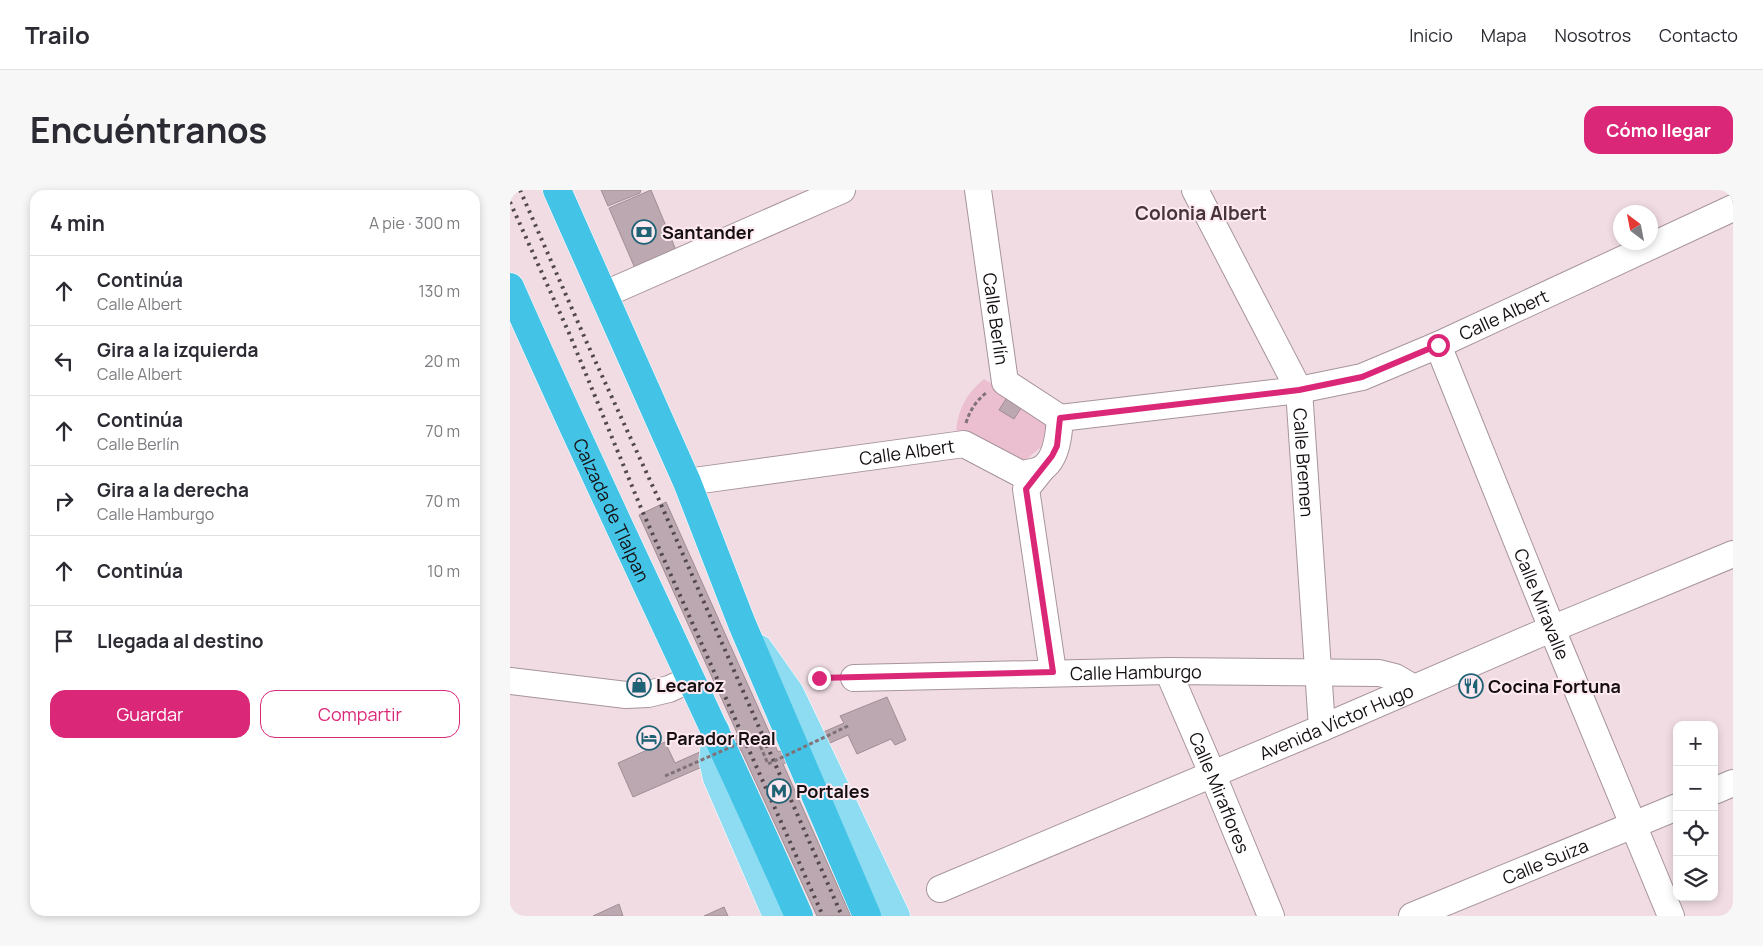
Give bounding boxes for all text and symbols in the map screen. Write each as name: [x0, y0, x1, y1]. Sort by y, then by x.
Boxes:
text: Trailo: [25, 18, 90, 51]
text: Inicio: [1409, 23, 1453, 47]
text: Mapa: [1481, 23, 1527, 47]
text: Nosotros: [1555, 23, 1631, 47]
text: Contacto: [1659, 23, 1738, 47]
text: Encuéntranos: [30, 106, 267, 154]
button: Cómo llegar: [1584, 106, 1733, 154]
district label: Colonia Albert: [1135, 200, 1267, 226]
north arrow: [1613, 205, 1658, 250]
text: 4 min: [50, 209, 105, 237]
text: A pie · 300 m: [369, 212, 460, 234]
bank icon: Santander: [631, 219, 657, 245]
place label: Santander: [662, 220, 754, 244]
text: Continúa: [97, 267, 183, 293]
street label: Calle Berlín: [978, 271, 1014, 366]
icon: ahead: [50, 277, 78, 305]
text: 130 m: [418, 280, 460, 302]
street label: Calle Albert: [1455, 283, 1552, 346]
text: Calle Albert: [97, 293, 182, 315]
route start: [1427, 334, 1450, 357]
text: Gira a la izquierda: [97, 337, 258, 363]
icon: left: [50, 347, 78, 375]
text: 20 m: [424, 350, 460, 372]
text: Calle Albert: [97, 363, 182, 385]
text: Continúa: [97, 407, 183, 433]
street label: Calle Bremen: [1288, 407, 1320, 518]
icon: ahead: [50, 417, 78, 445]
text: 70 m: [425, 420, 460, 442]
text: Calle Berlín: [97, 433, 179, 455]
street label: Calle Albert: [858, 433, 956, 470]
street label: Calzada de Tlalpan: [568, 434, 655, 586]
text: Gira a la derecha: [97, 477, 249, 503]
icon: right: [50, 487, 78, 515]
text: 70 m: [425, 490, 460, 512]
text: Calle Hamburgo: [97, 503, 214, 525]
street label: Calle Miravalle: [1509, 545, 1575, 663]
icon: ahead: [50, 557, 78, 585]
text: Continúa: [97, 558, 183, 584]
text: 10 m: [427, 560, 460, 582]
icon: arrive: [50, 627, 78, 655]
text: Llegada al destino: [97, 628, 264, 654]
street label: Calle Hamburgo: [1070, 659, 1202, 685]
route end: [808, 667, 831, 690]
shop icon: Lecaroz: [626, 672, 652, 698]
place label: Lecaroz: [656, 673, 724, 697]
restaurant icon: Cocina Fortuna: [1458, 673, 1484, 699]
place label: Cocina Fortuna: [1488, 674, 1621, 698]
street label: Avenida Víctor Hugo: [1255, 678, 1417, 765]
button: Guardar: [50, 690, 250, 738]
button: Compartir: [260, 690, 460, 738]
map controls: [1673, 721, 1718, 901]
button: +: [1673, 721, 1718, 766]
hotel icon: Parador Real: [636, 725, 662, 751]
place label: Parador Real: [666, 726, 776, 750]
street label: Calle Miraflores: [1184, 728, 1256, 857]
button: −: [1673, 766, 1718, 811]
metro station icon: Portales: [766, 778, 792, 804]
place label: Portales: [796, 779, 870, 803]
button: locate: [1673, 811, 1718, 856]
street label: Calle Suiza: [1499, 833, 1592, 890]
button: layers: [1673, 856, 1718, 901]

